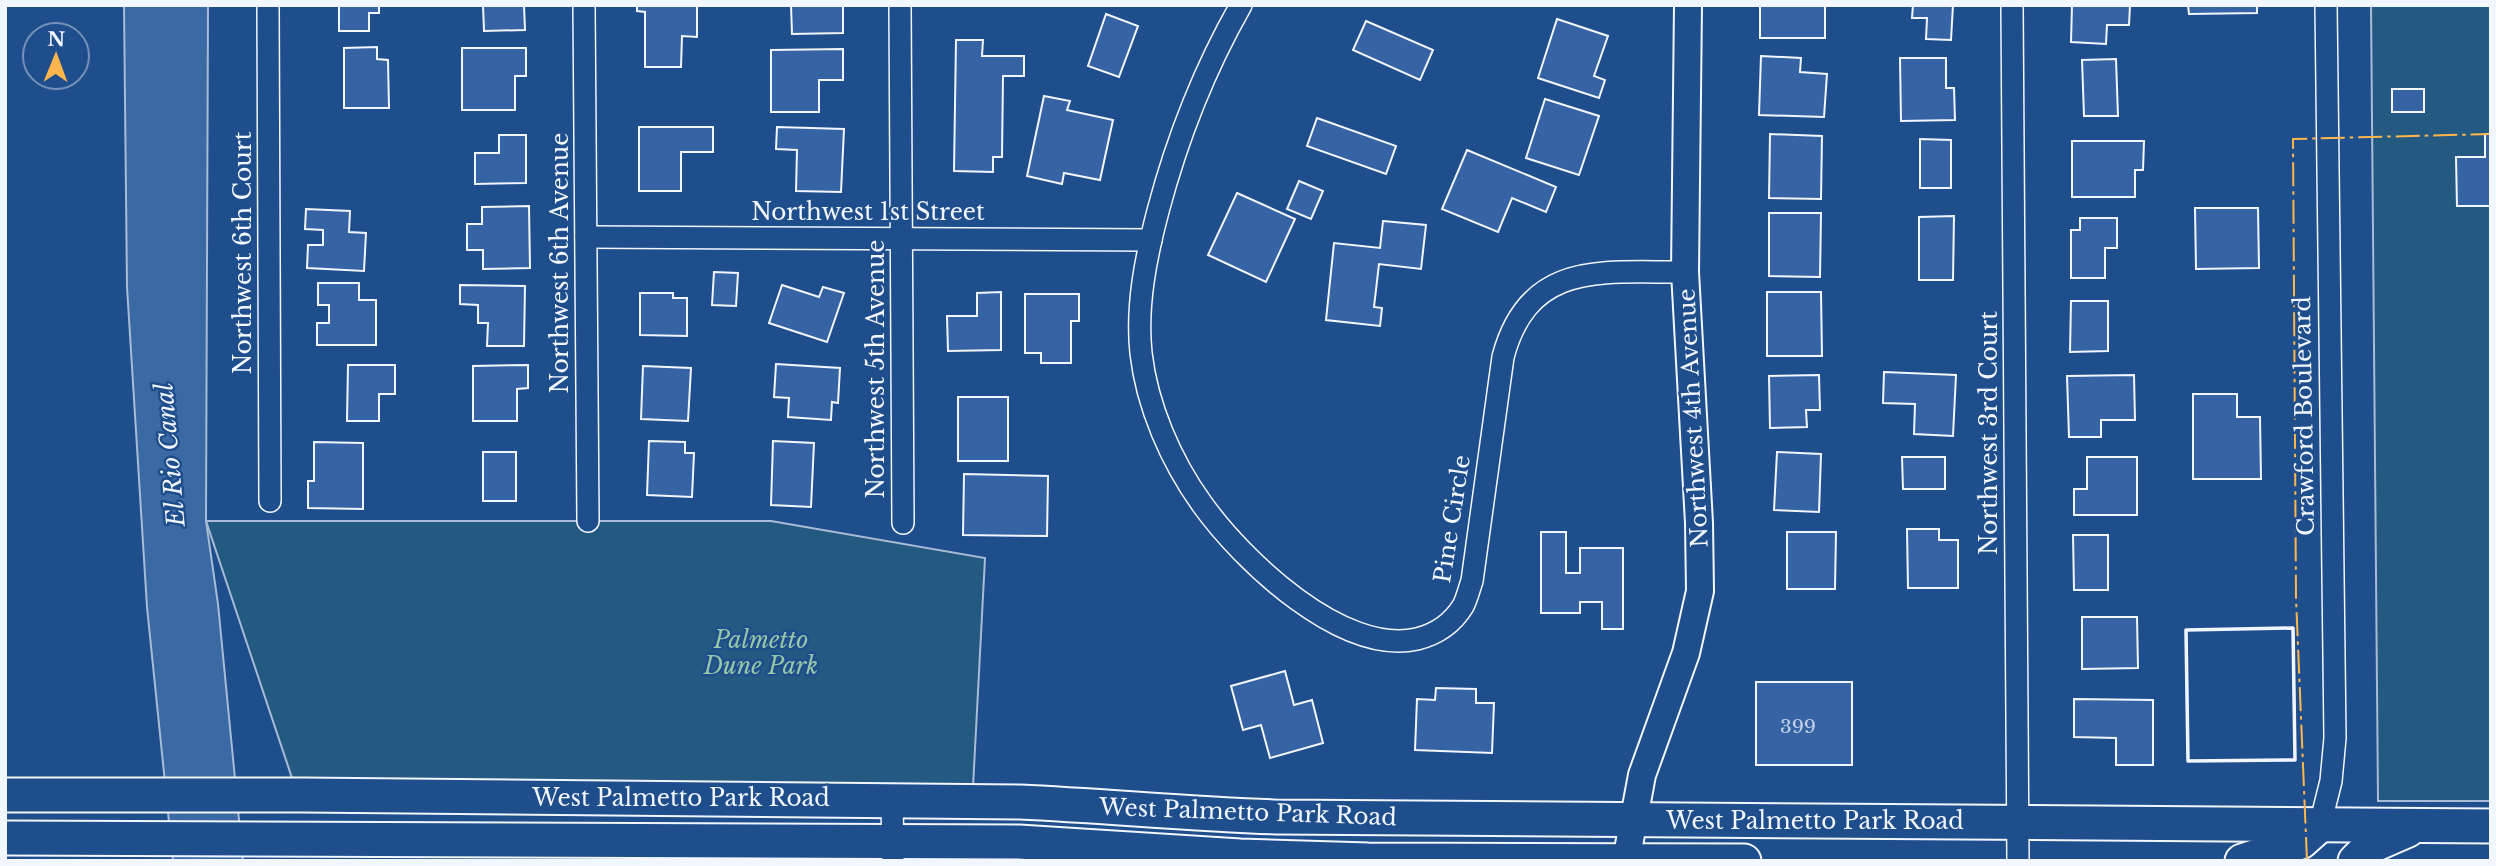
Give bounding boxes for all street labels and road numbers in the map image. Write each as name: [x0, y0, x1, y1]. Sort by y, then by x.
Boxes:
street label: Northwest 6th Court: [229, 131, 257, 374]
street label: Northwest 6th Avenue: [546, 133, 574, 393]
street label: Northwest 1st Street: [751, 198, 985, 226]
street label: Northwest 5th Avenue: [862, 239, 890, 499]
street label: Northwest 4th Avenue: [1672, 288, 1714, 548]
street label: Crawford Boulevard: [2288, 296, 2320, 536]
street label: Northwest 3rd Court: [1975, 311, 2003, 555]
street label: Pine Circle: [1428, 453, 1476, 585]
street label: West Palmetto Park Road: [531, 784, 830, 812]
street label: West Palmetto Park Road: [1098, 793, 1397, 831]
street label: West Palmetto Park Road: [1665, 807, 1964, 835]

